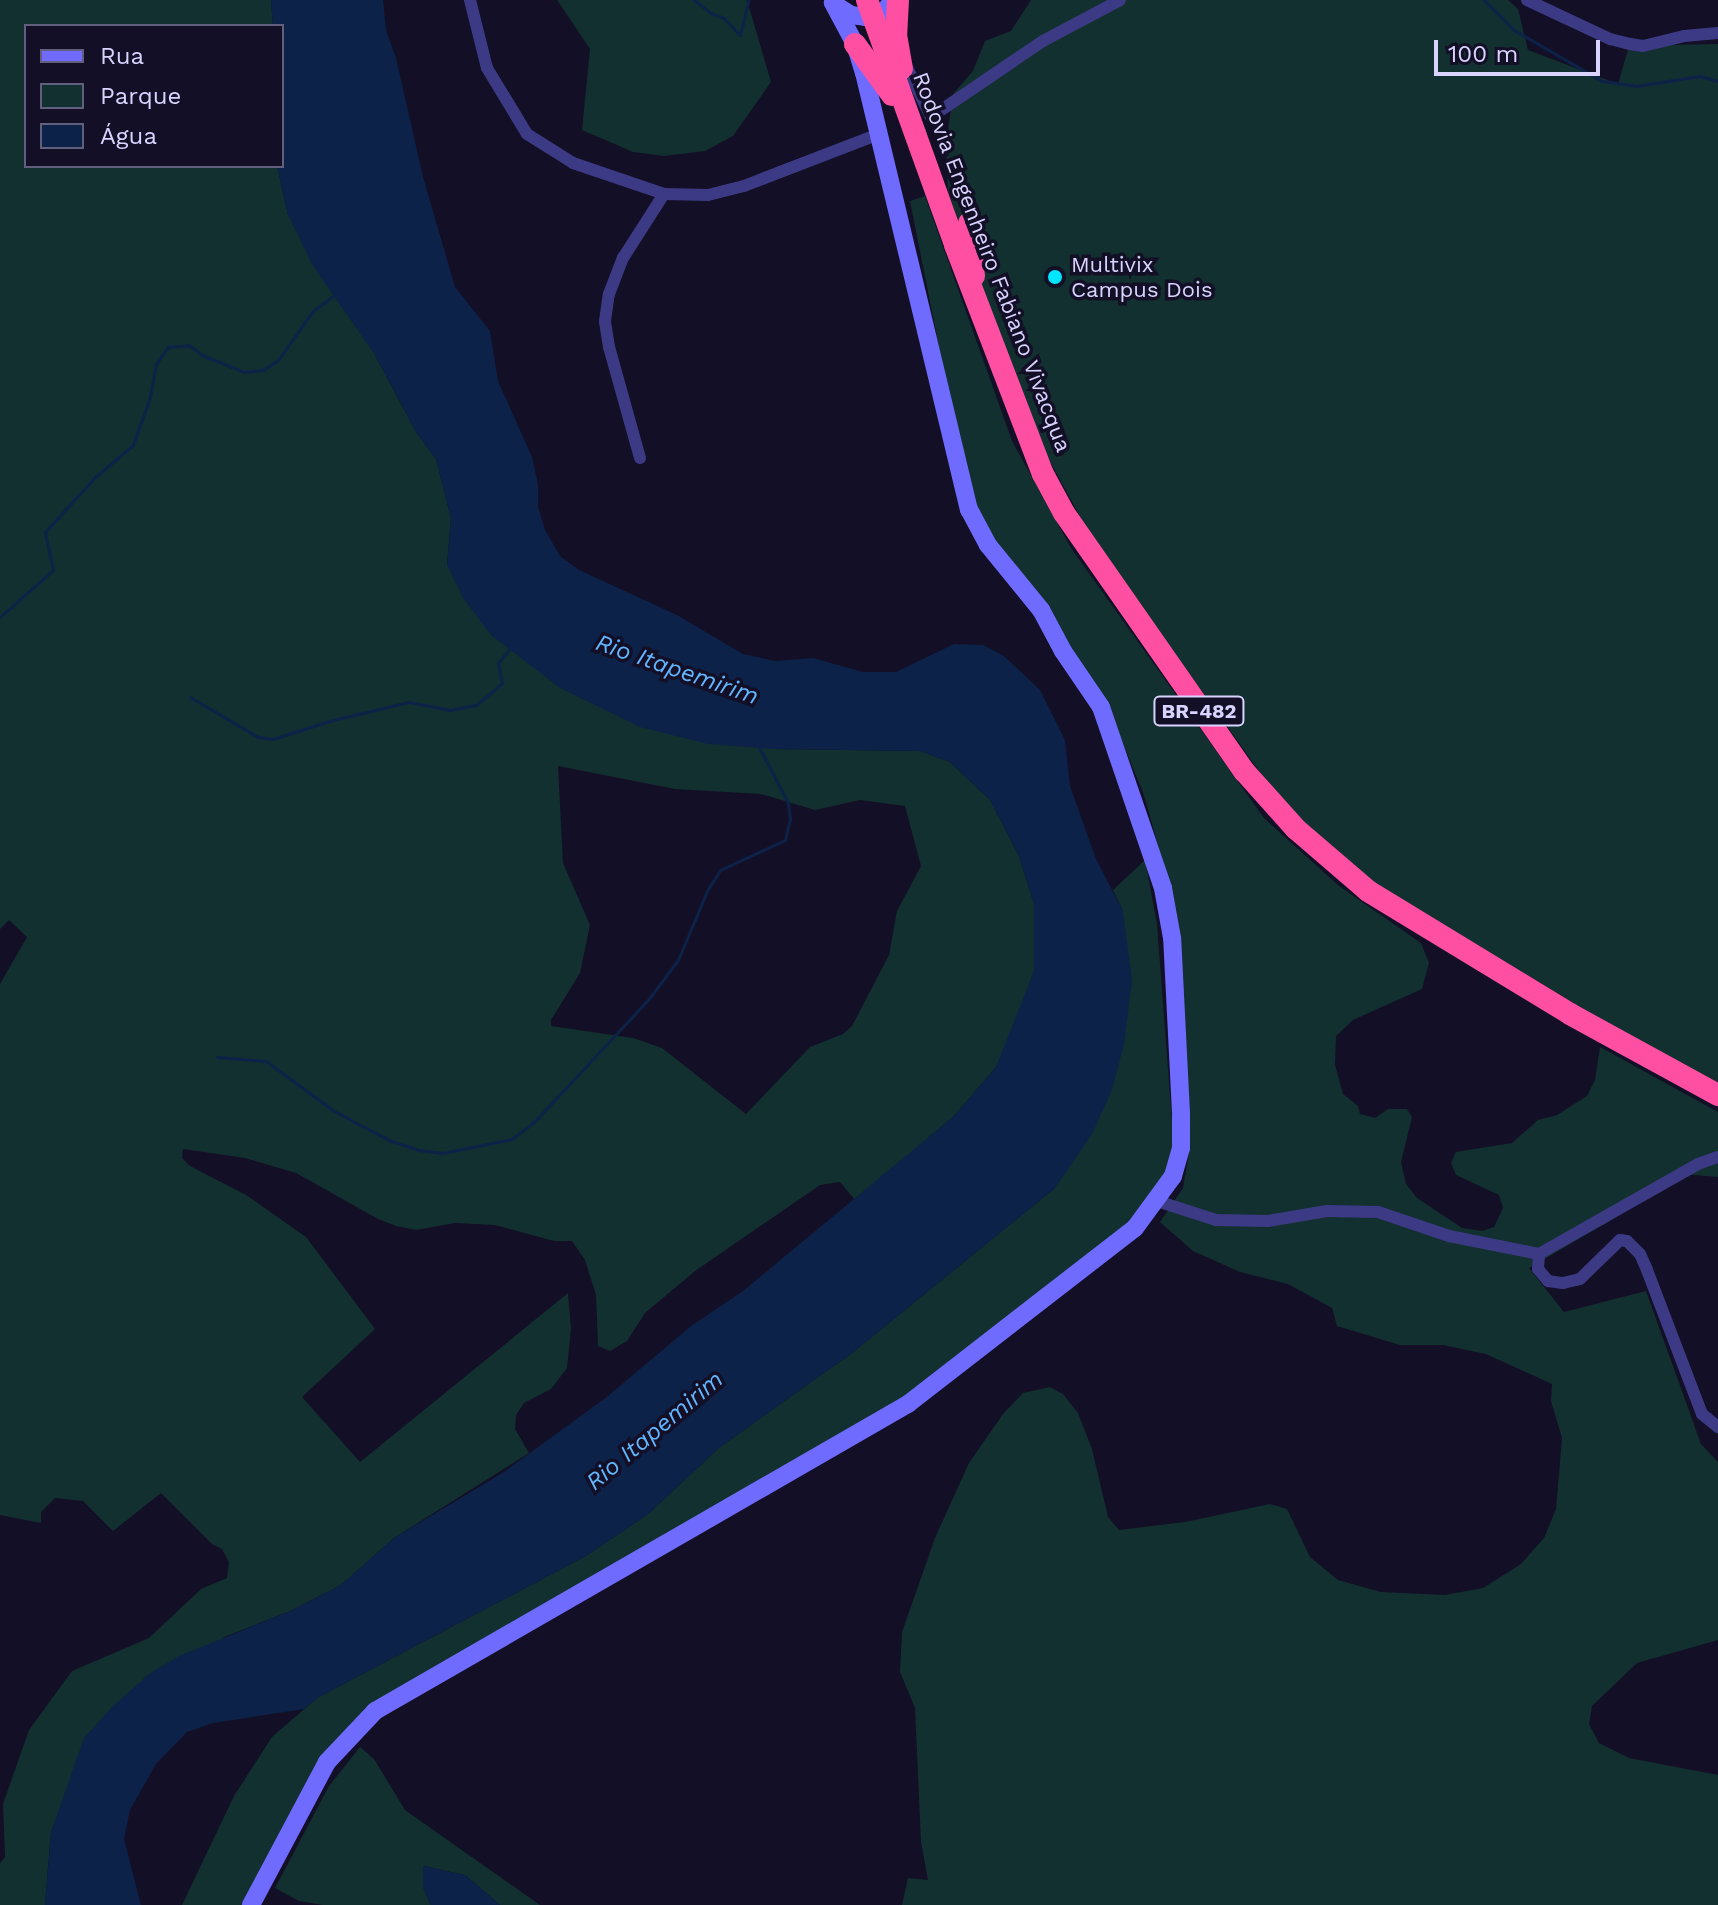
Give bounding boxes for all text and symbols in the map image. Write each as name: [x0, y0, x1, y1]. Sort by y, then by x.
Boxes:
legend: [24, 24, 284, 168]
scale bar: [1438, 24, 1604, 74]
text: 100 m: [1448, 40, 1518, 68]
text: Rua: [100, 42, 144, 70]
street label: Rodovia Engenheiro Fabiano Vivacqua: [907, 68, 1077, 456]
text: Parque: [100, 82, 181, 110]
text: Água: [100, 122, 157, 150]
place label: Multivix Campus Dois: [1071, 251, 1212, 302]
marker: Multivix Campus Dois: [1046, 268, 1064, 286]
water label: Rio Itapemirim: [592, 629, 762, 711]
road number: BR-482: [1153, 695, 1245, 727]
water label: Rio Itapemirim: [581, 1365, 729, 1497]

